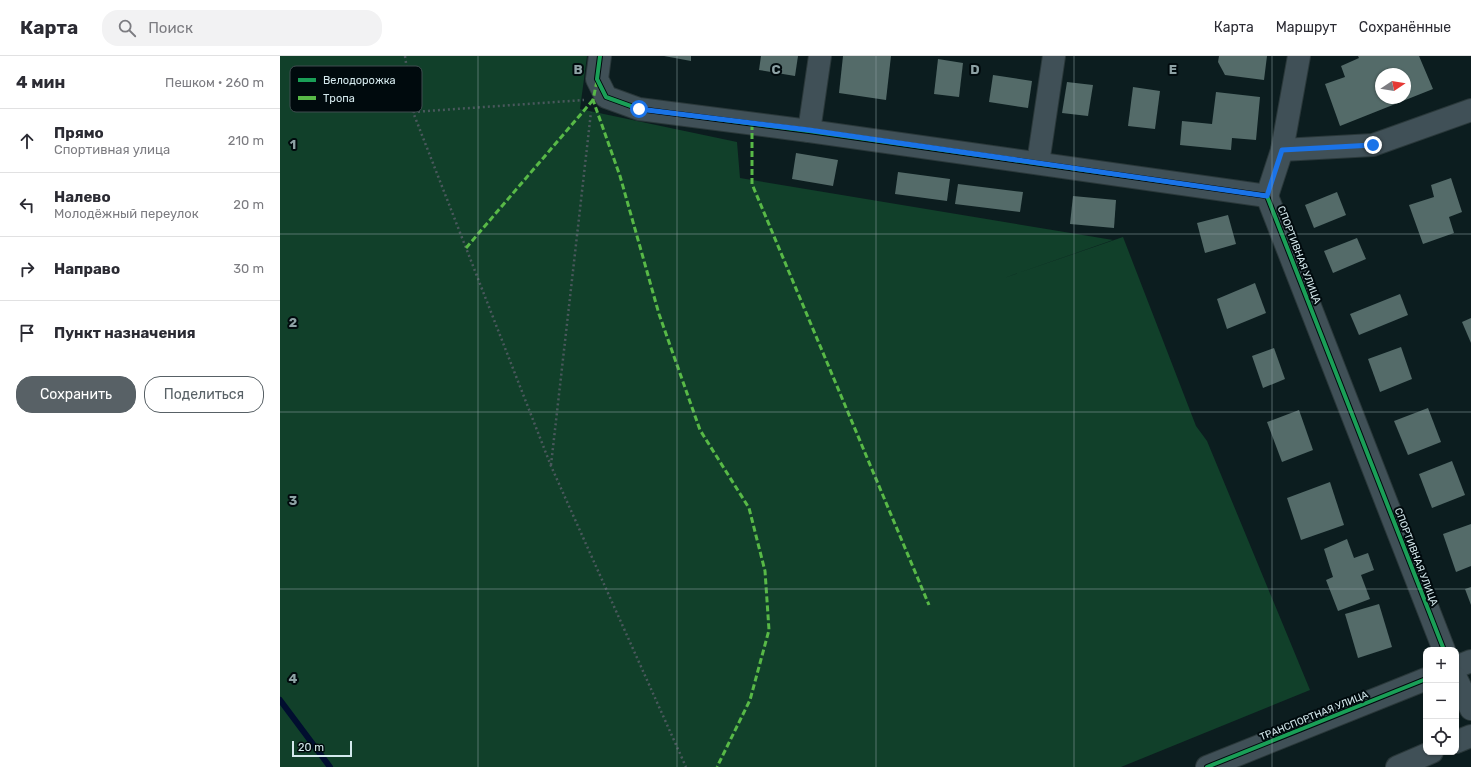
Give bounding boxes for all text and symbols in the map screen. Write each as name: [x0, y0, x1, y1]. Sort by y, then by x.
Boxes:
search box: [102, 10, 382, 46]
text: Карта: [20, 16, 78, 39]
icon: search: [116, 17, 138, 39]
text: Поиск: [148, 19, 193, 37]
text: Карта: [1214, 19, 1254, 36]
text: Маршрут: [1276, 19, 1337, 36]
text: Сохранённые: [1359, 19, 1451, 36]
text: B: [573, 62, 583, 77]
text: C: [771, 62, 781, 77]
text: D: [970, 62, 980, 77]
text: E: [1169, 62, 1177, 77]
legend: [290, 66, 422, 112]
north arrow: [1375, 68, 1411, 104]
text: 4 мин: [16, 72, 65, 92]
text: Велодорожка: [323, 74, 396, 87]
text: Пешком · 260 m: [165, 75, 264, 90]
text: Тропа: [323, 92, 355, 105]
route start: [630, 100, 648, 118]
text: Прямо: [54, 124, 104, 142]
icon: ahead: [16, 130, 38, 152]
text: 210 m: [228, 133, 264, 148]
route end: [1364, 136, 1382, 154]
text: 1: [290, 137, 296, 152]
text: Спортивная улица: [54, 142, 170, 157]
text: Налево: [54, 188, 111, 206]
icon: left: [16, 194, 38, 216]
text: 20 m: [233, 197, 264, 212]
street label: СПОРТИВНАЯ УЛИЦА: [1275, 204, 1323, 306]
text: Молодёжный переулок: [54, 206, 199, 221]
icon: right: [16, 258, 38, 280]
text: Направо: [54, 260, 120, 278]
text: 30 m: [233, 261, 264, 276]
text: 2: [289, 315, 297, 330]
icon: arrive: [16, 322, 38, 344]
text: Пункт назначения: [54, 324, 196, 342]
button: Сохранить: [16, 376, 136, 413]
button: Поделиться: [144, 376, 264, 413]
text: 3: [289, 493, 298, 508]
street label: СПОРТИВНАЯ УЛИЦА: [1392, 506, 1440, 608]
map controls: [1423, 647, 1459, 755]
button: +: [1423, 647, 1459, 683]
text: 4: [289, 671, 298, 686]
button: −: [1423, 683, 1459, 719]
street label: ТРАНСПОРТНАЯ УЛИЦА: [1258, 689, 1370, 743]
button: locate: [1423, 719, 1459, 755]
scale bar: [292, 739, 352, 758]
text: 20 m: [298, 741, 324, 754]

